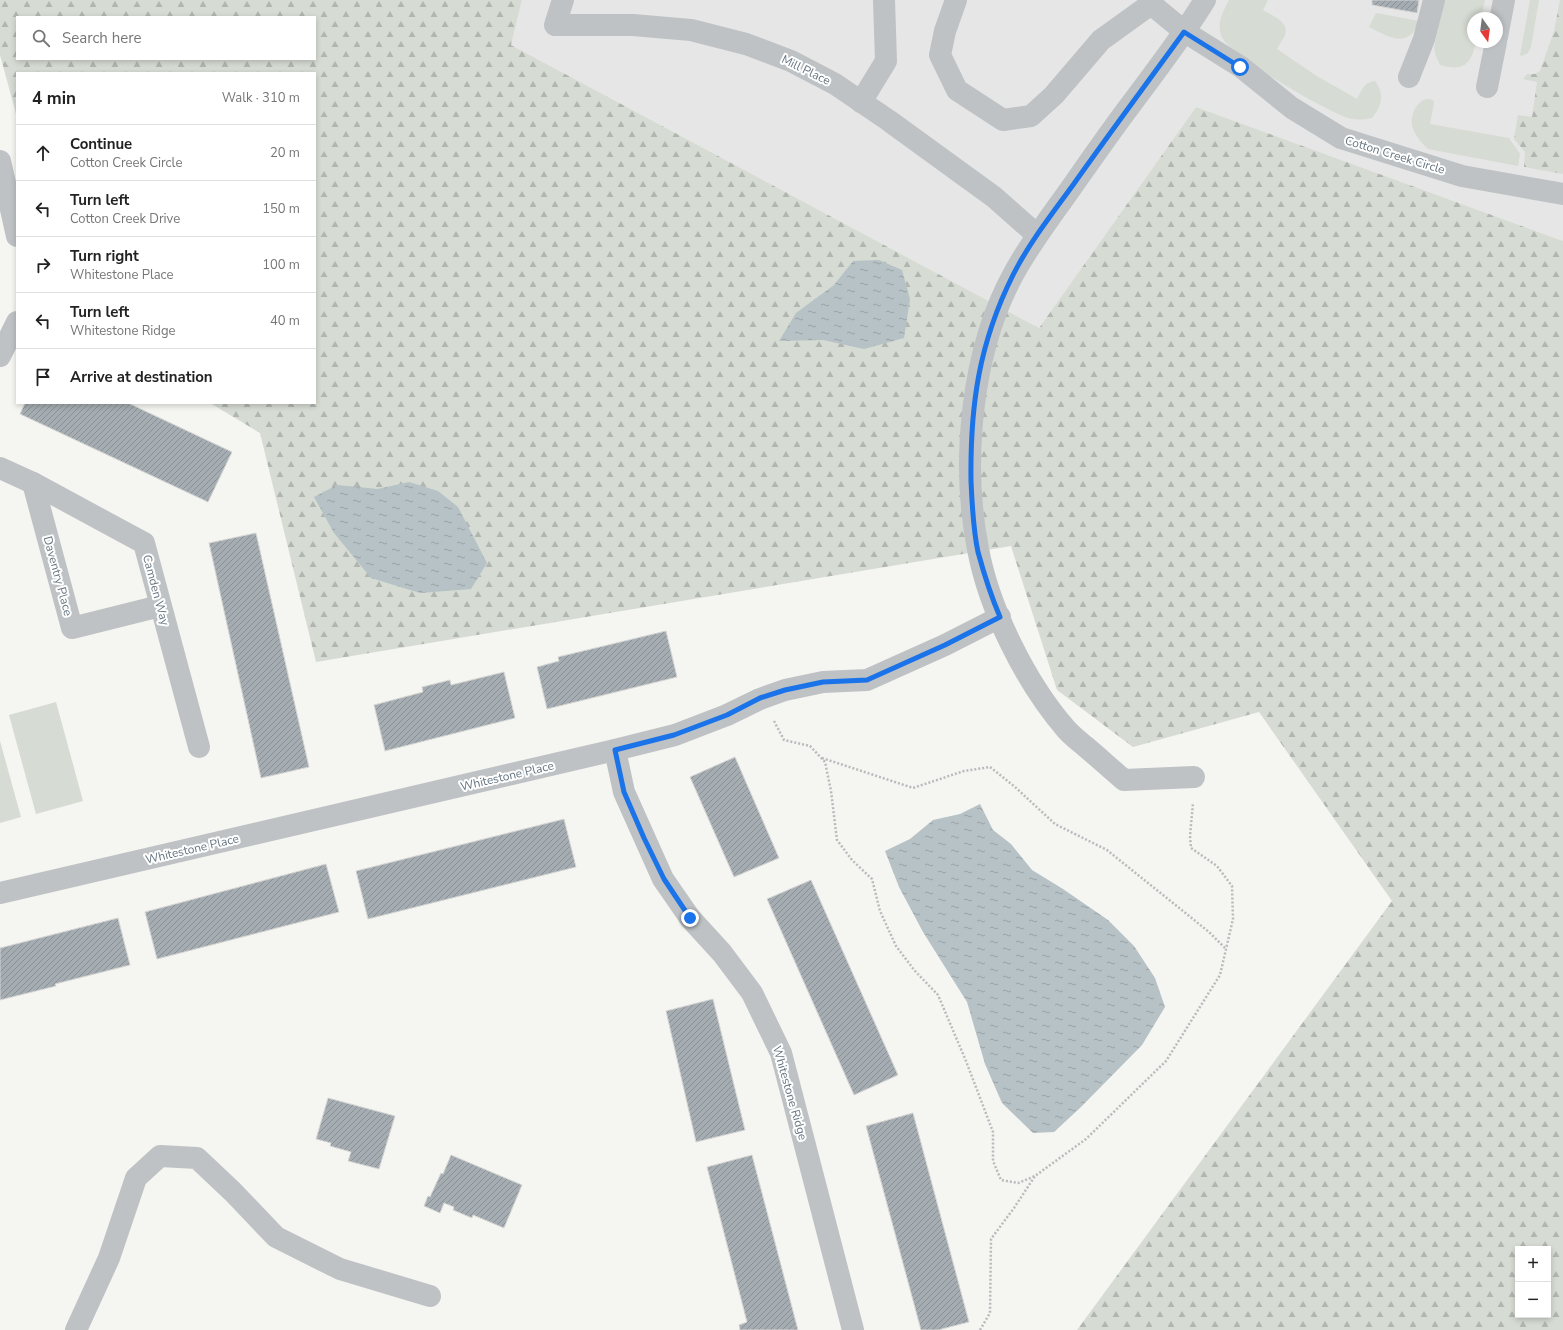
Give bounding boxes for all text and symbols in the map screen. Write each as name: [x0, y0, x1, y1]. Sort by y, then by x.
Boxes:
north arrow: [1467, 12, 1503, 48]
search box: [16, 16, 316, 60]
icon: search: [30, 27, 52, 49]
text: Search here: [62, 28, 142, 48]
street label: Mill Place: [779, 51, 833, 89]
route start: [1231, 58, 1249, 76]
text: 4 min: [32, 87, 76, 110]
text: Walk · 310 m: [222, 89, 300, 107]
street label: Cotton Creek Circle: [1343, 132, 1447, 178]
text: Continue: [70, 134, 132, 154]
icon: ahead: [32, 142, 54, 164]
text: 20 m: [270, 144, 300, 162]
text: Cotton Creek Circle: [70, 154, 182, 172]
text: Turn left: [70, 190, 129, 210]
icon: left: [32, 198, 54, 220]
text: 150 m: [262, 200, 300, 218]
text: Cotton Creek Drive: [70, 210, 180, 228]
text: Turn right: [70, 246, 139, 266]
icon: right: [32, 254, 54, 276]
text: 100 m: [262, 256, 300, 274]
text: Whitestone Place: [70, 266, 173, 284]
text: Turn left: [70, 302, 129, 322]
icon: left: [32, 310, 54, 332]
text: 40 m: [270, 312, 300, 330]
text: Whitestone Ridge: [70, 322, 175, 340]
icon: arrive: [32, 366, 54, 388]
text: Arrive at destination: [70, 367, 213, 387]
street label: Daventry Place: [40, 534, 76, 618]
street label: Camden Way: [139, 553, 173, 628]
street label: Whitestone Place: [459, 757, 555, 795]
street label: Whitestone Place: [144, 830, 240, 868]
route end: [681, 909, 699, 927]
street label: Whitestone Ridge: [769, 1044, 811, 1142]
map controls: [1515, 1246, 1551, 1318]
button: +: [1515, 1246, 1551, 1282]
button: −: [1515, 1282, 1551, 1318]

